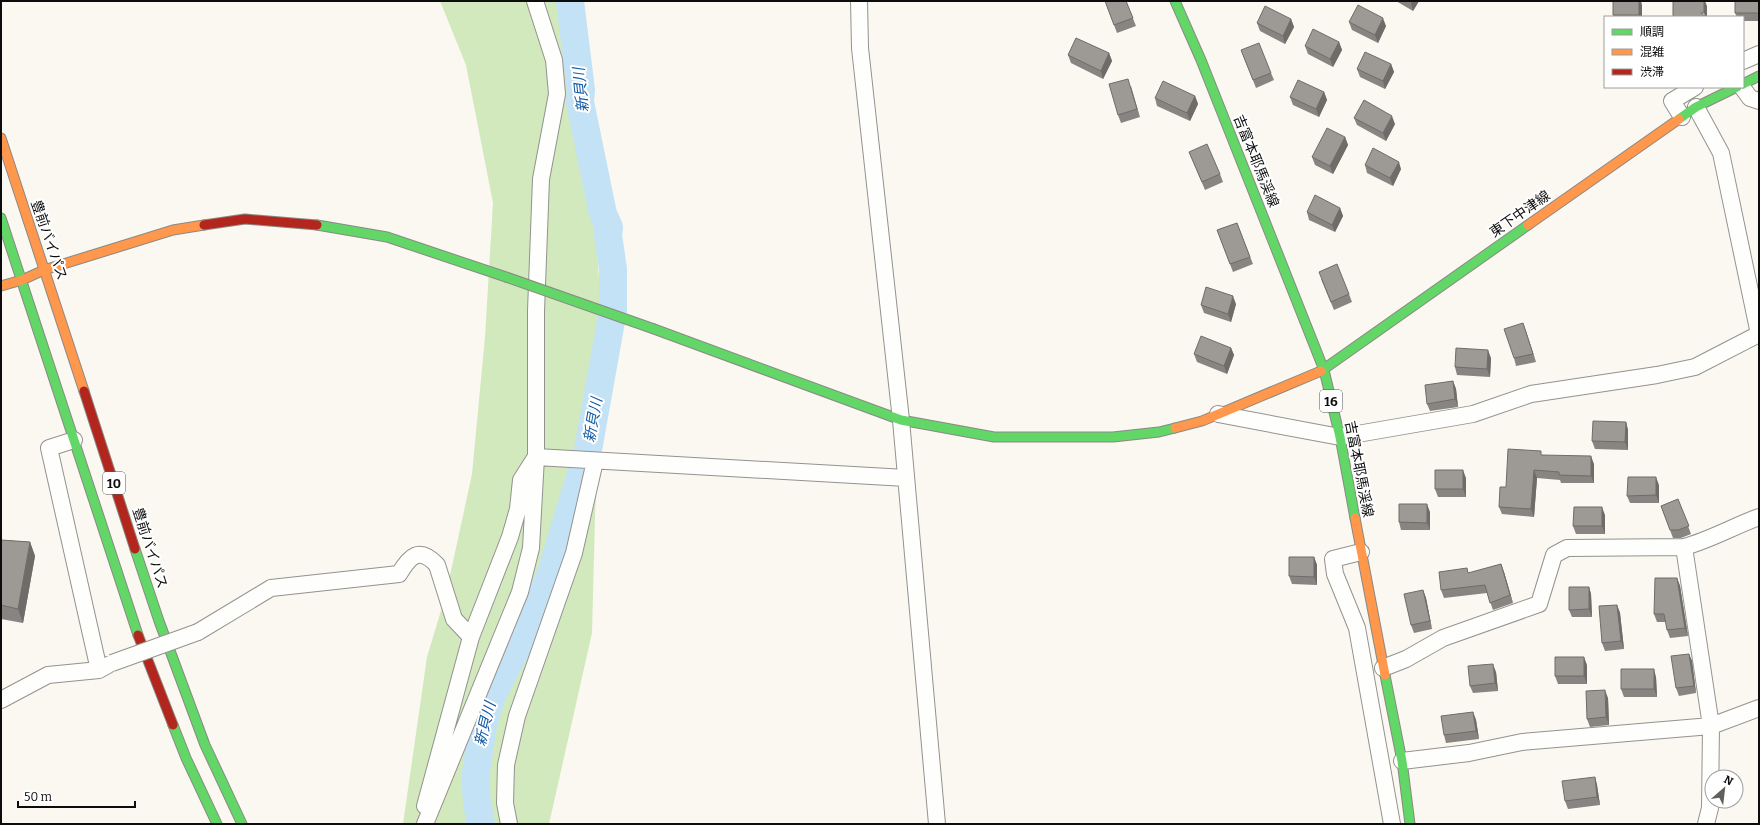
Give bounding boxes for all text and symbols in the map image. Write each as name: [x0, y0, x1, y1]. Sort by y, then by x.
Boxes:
legend: [1604, 16, 1744, 88]
text: 順調: [1640, 25, 1664, 39]
text: 混雑: [1640, 45, 1664, 59]
water label: 新貝川: [569, 65, 592, 113]
text: 渋滞: [1640, 65, 1664, 79]
street label: 吉富本耶馬渓線: [1230, 112, 1282, 210]
street label: 東下中津線: [1486, 187, 1554, 241]
street label: 豊前バイパス: [27, 198, 71, 282]
road number: 16: [1320, 390, 1342, 412]
water label: 新貝川: [580, 394, 606, 444]
street label: 吉富本耶馬渓線: [1341, 419, 1377, 519]
road number: 10: [103, 472, 125, 494]
street label: 豊前バイパス: [129, 506, 171, 590]
water label: 新貝川: [471, 698, 500, 748]
north arrow: [1704, 769, 1744, 809]
text: N: [1722, 773, 1736, 789]
scale bar: [18, 783, 135, 809]
text: 50 m: [24, 790, 53, 804]

